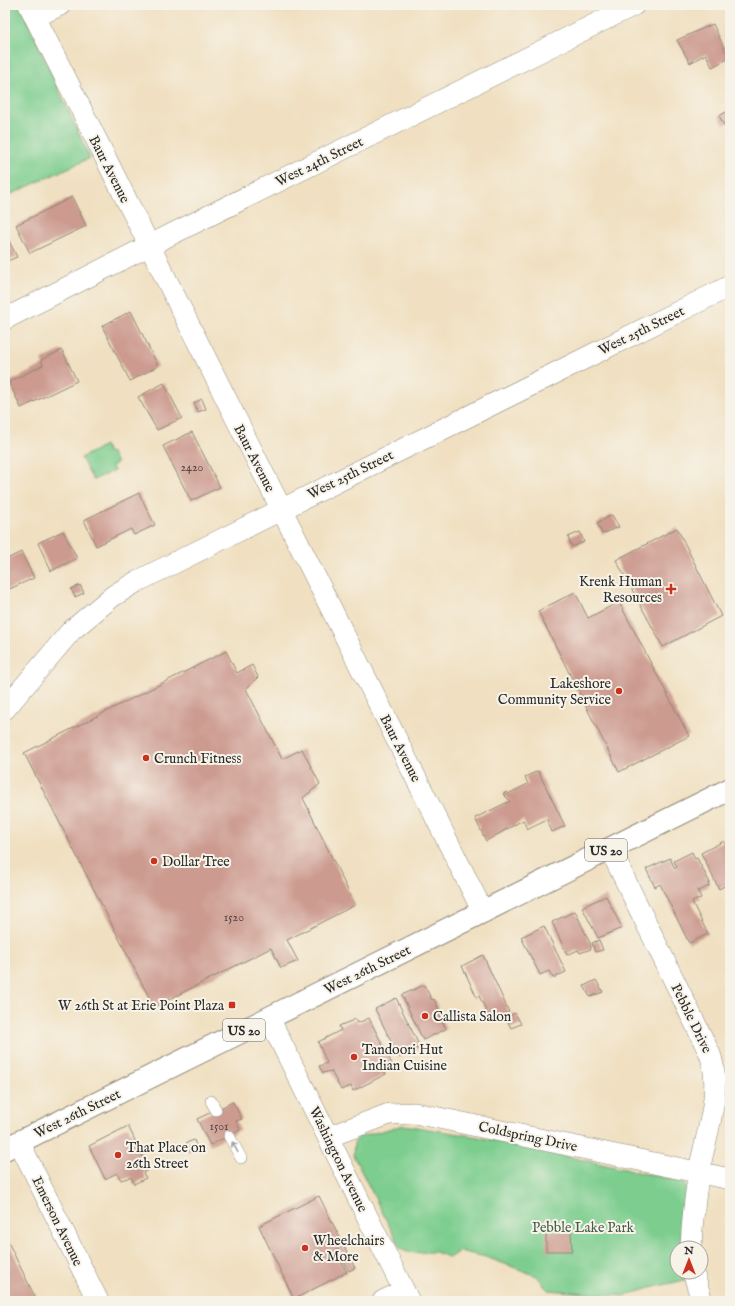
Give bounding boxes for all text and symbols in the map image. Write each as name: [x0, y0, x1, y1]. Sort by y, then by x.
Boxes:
street label: Baur Avenue: [84, 133, 134, 207]
street label: West 24th Street: [273, 133, 366, 191]
street label: West 25th Street: [595, 302, 688, 359]
street label: Baur Avenue: [229, 422, 279, 496]
street label: West 25th Street: [304, 446, 397, 503]
house number: 2420: [180, 460, 204, 475]
place label: Krenk Human Resources: [579, 573, 663, 607]
marker: Krenk Human Resources: [665, 583, 677, 595]
place label: Lakeshore Community Service: [498, 675, 612, 709]
marker: Lakeshore Community Service: [614, 686, 624, 696]
street label: Baur Avenue: [375, 712, 425, 786]
place label: Crunch Fitness: [154, 750, 242, 768]
marker: Crunch Fitness: [141, 753, 151, 763]
road number: US 20: [585, 839, 627, 861]
place label: Dollar Tree: [162, 853, 230, 871]
marker: Dollar Tree: [149, 856, 159, 866]
house number: 1520: [224, 910, 244, 925]
street label: West 26th Street: [321, 941, 414, 999]
street label: Pebble Drive: [667, 981, 716, 1057]
place label: W 26th St at Erie Point Plaza: [58, 997, 225, 1015]
marker: W 26th St at Erie Point Plaza: [227, 1000, 237, 1010]
place label: Callista Salon: [433, 1008, 512, 1026]
marker: Callista Salon: [420, 1011, 430, 1021]
road number: US 20: [223, 1019, 265, 1041]
place label: Tandoori Hut Indian Cuisine: [362, 1041, 447, 1075]
marker: Tandoori Hut Indian Cuisine: [349, 1052, 359, 1062]
street label: West 26th Street: [31, 1085, 124, 1143]
street label: Washington Avenue: [305, 1104, 372, 1216]
street label: Coldspring Drive: [477, 1118, 580, 1156]
house number: 1501: [209, 1119, 229, 1134]
place label: That Place on 26th Street: [126, 1139, 207, 1173]
one-way arrow: [231, 1141, 238, 1153]
marker: That Place on 26th Street: [113, 1150, 123, 1160]
street label: Emerson Avenue: [28, 1174, 87, 1270]
park label: Pebble Lake Park: [532, 1219, 635, 1237]
place label: Wheelchairs & More: [313, 1232, 384, 1266]
north arrow: [669, 1240, 709, 1280]
marker: Wheelchairs & More: [300, 1243, 310, 1253]
text: N: [683, 1244, 694, 1258]

